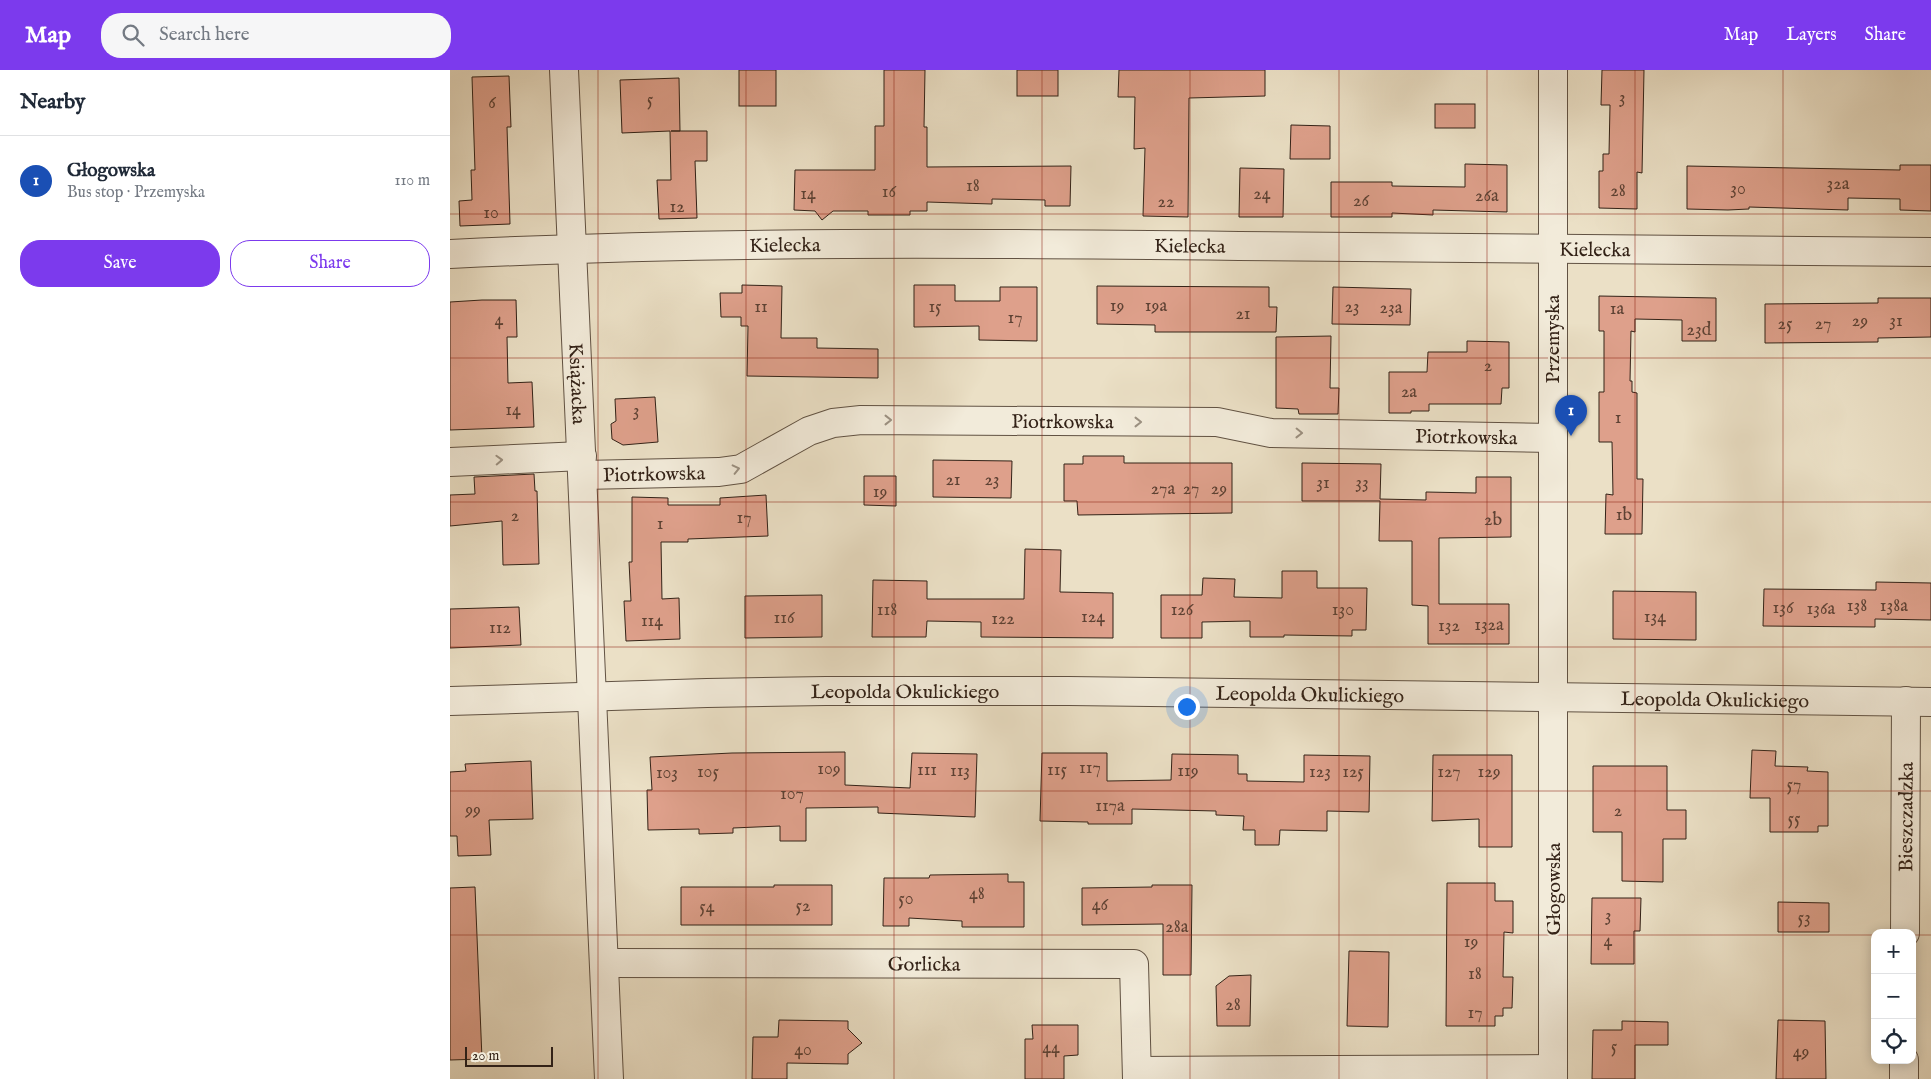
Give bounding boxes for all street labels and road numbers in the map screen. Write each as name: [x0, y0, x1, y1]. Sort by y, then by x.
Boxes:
street label: Kielecka: [749, 233, 821, 259]
street label: Kielecka: [1154, 234, 1226, 260]
street label: Kielecka: [1559, 238, 1631, 263]
street label: Przemyska: [1541, 294, 1566, 383]
street label: Książacka: [562, 343, 591, 425]
street label: Piotrkowska: [1011, 410, 1114, 435]
street label: Piotrkowska: [1415, 425, 1518, 451]
street label: Piotrkowska: [603, 461, 706, 489]
street label: Leopolda Okulickiego: [810, 680, 999, 705]
street label: Leopolda Okulickiego: [1215, 682, 1405, 709]
street label: Leopolda Okulickiego: [1620, 687, 1809, 714]
street label: Bieszczadzka: [1894, 762, 1920, 872]
street label: Głogowska: [1542, 842, 1567, 935]
street label: Gorlicka: [888, 953, 961, 978]

